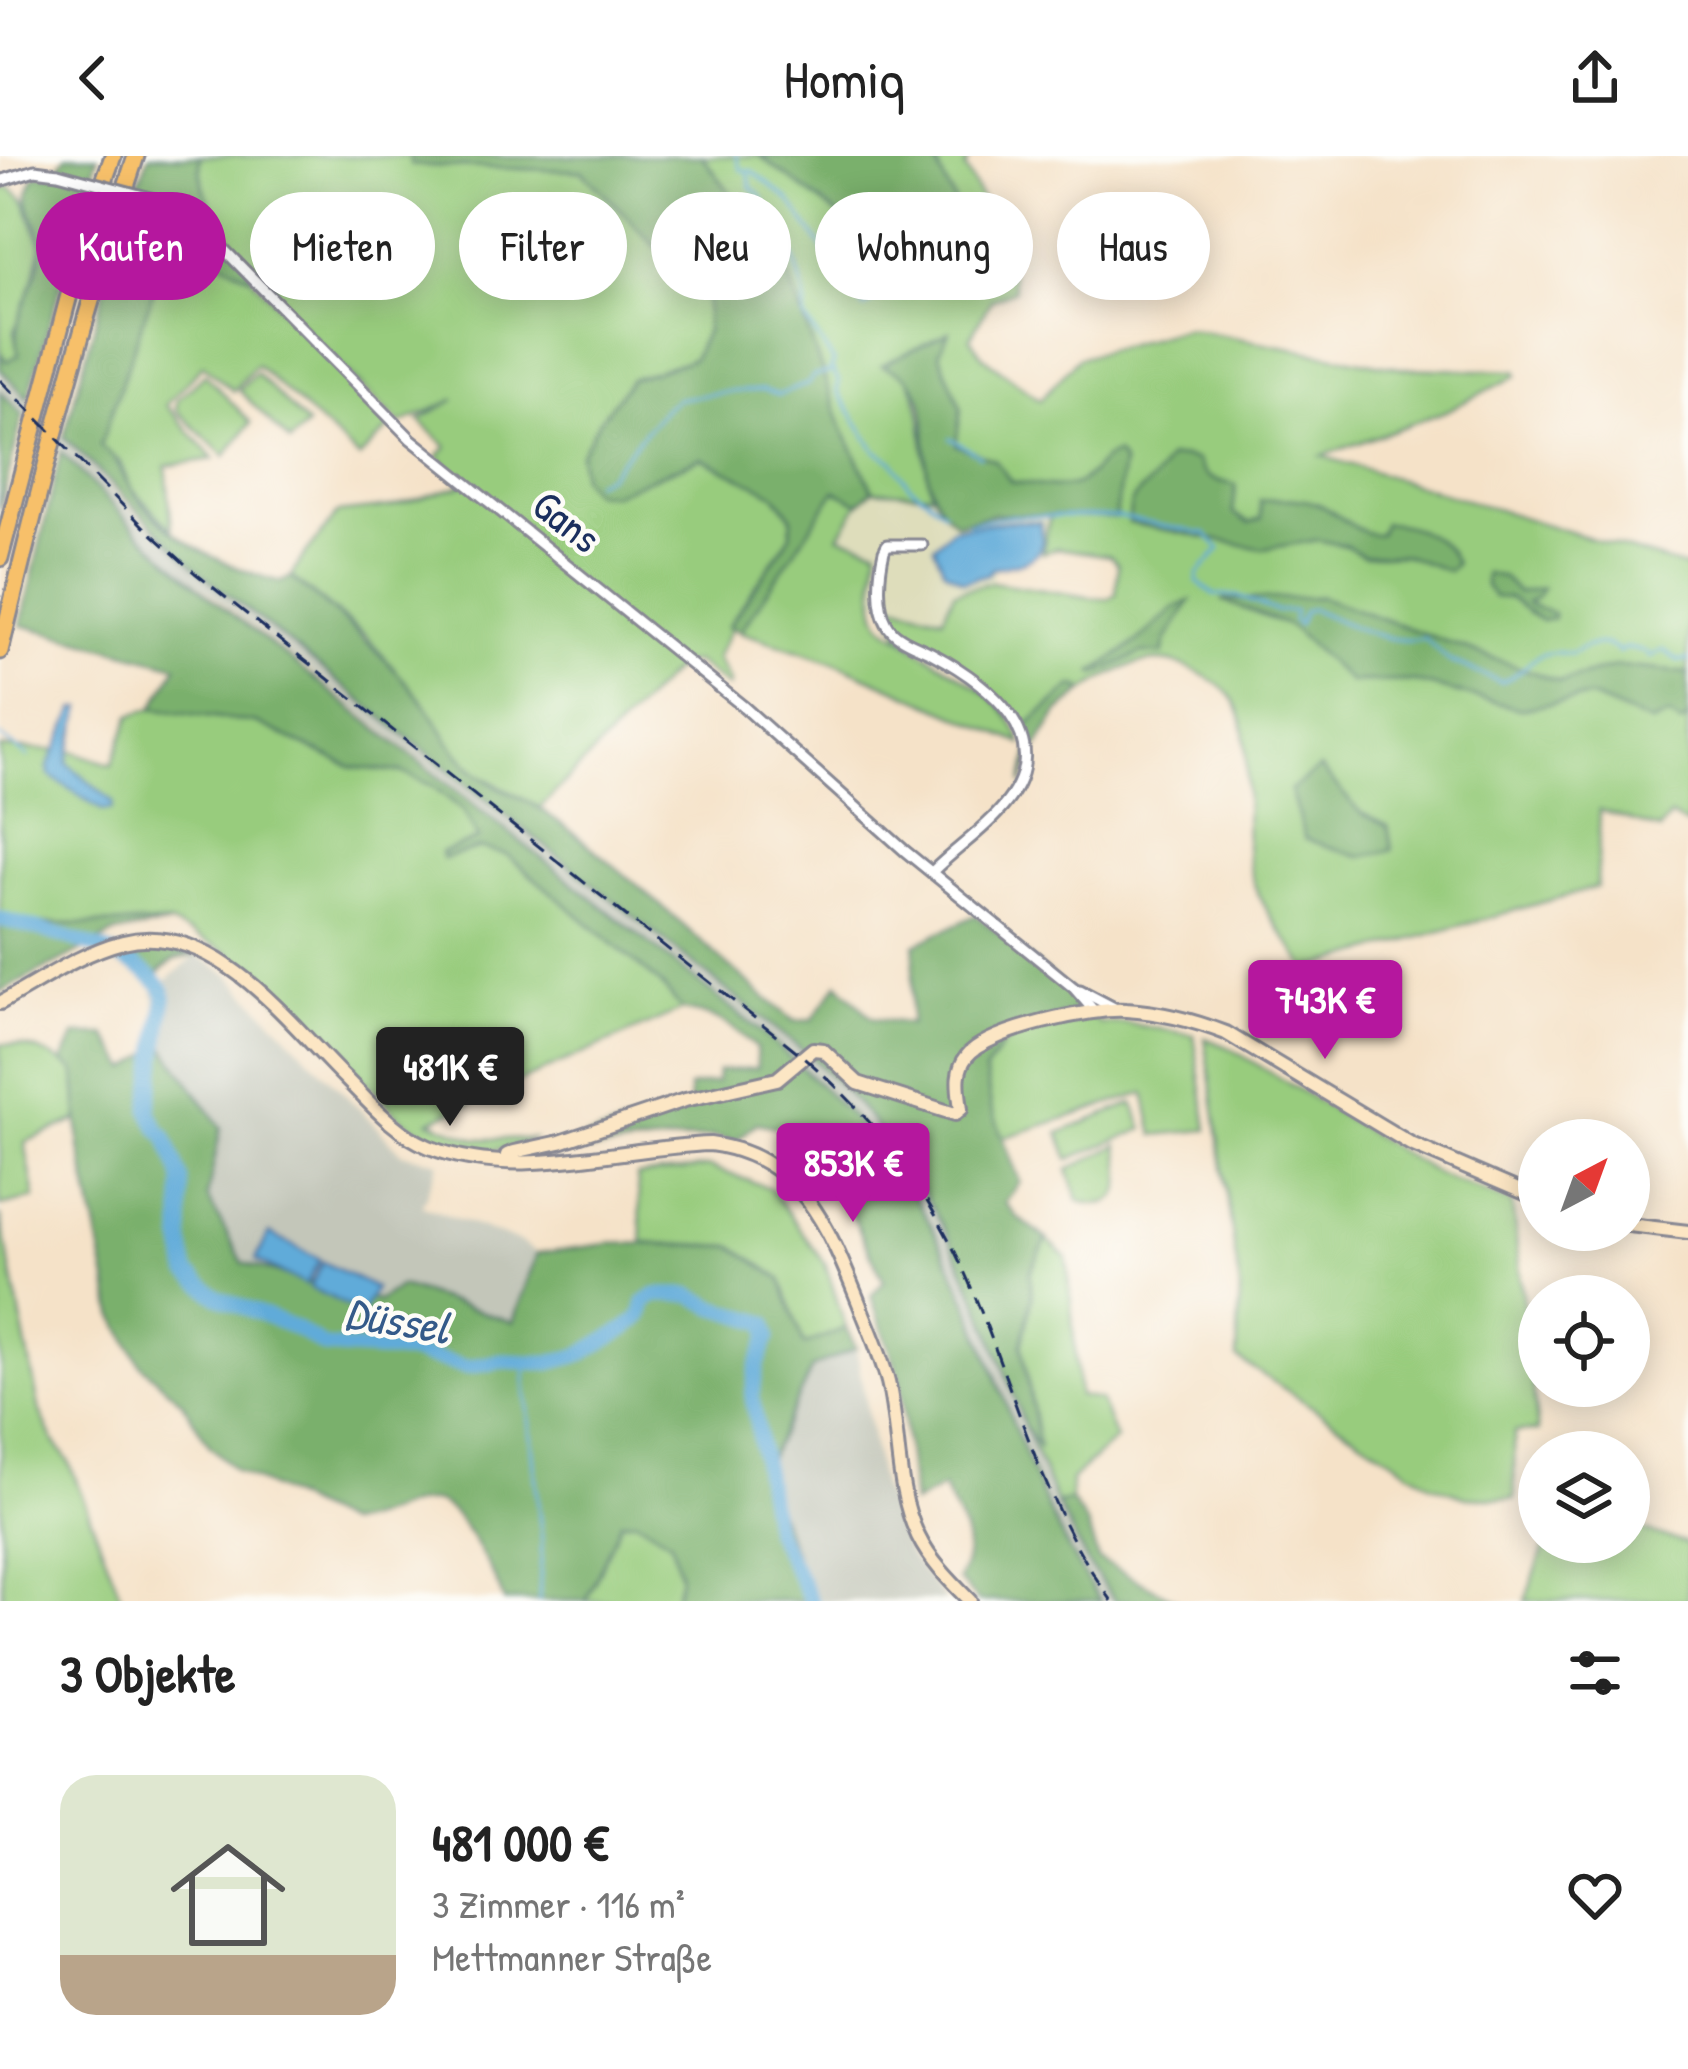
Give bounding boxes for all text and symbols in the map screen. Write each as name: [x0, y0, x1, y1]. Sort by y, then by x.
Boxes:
text: Homiq: [784, 42, 904, 115]
icon: back: [60, 45, 126, 111]
icon: share: [1562, 45, 1628, 111]
chip: Kaufen: [36, 192, 226, 300]
chip: Mieten: [250, 192, 435, 300]
chip: Filter: [459, 192, 627, 300]
chip: Neu: [651, 192, 791, 300]
chip: Wohnung: [815, 192, 1033, 300]
chip: Haus: [1057, 192, 1210, 300]
street label: Gans: [521, 476, 613, 565]
pin: 743K €: [1227, 960, 1423, 1062]
text: 743K €: [1275, 972, 1375, 1025]
pin: 481K €: [352, 1027, 548, 1129]
text: 481K €: [403, 1039, 497, 1092]
north arrow: [1518, 1119, 1650, 1251]
map controls: [1518, 1119, 1650, 1563]
pin: 853K €: [755, 1123, 951, 1225]
text: 853K €: [804, 1135, 902, 1188]
button: locate: [1518, 1275, 1650, 1407]
water label: Düssel: [341, 1281, 455, 1358]
button: layers: [1518, 1431, 1650, 1563]
text: 3 Objekte: [60, 1639, 235, 1708]
icon: filters: [1562, 1640, 1628, 1706]
text: 481 000 €: [432, 1808, 608, 1877]
icon: home: [156, 1823, 300, 1967]
icon: heart: [1562, 1862, 1628, 1928]
text: 3 Zimmer · 116 m²: [432, 1877, 685, 1930]
text: Mettmanner Straße: [432, 1930, 712, 1983]

